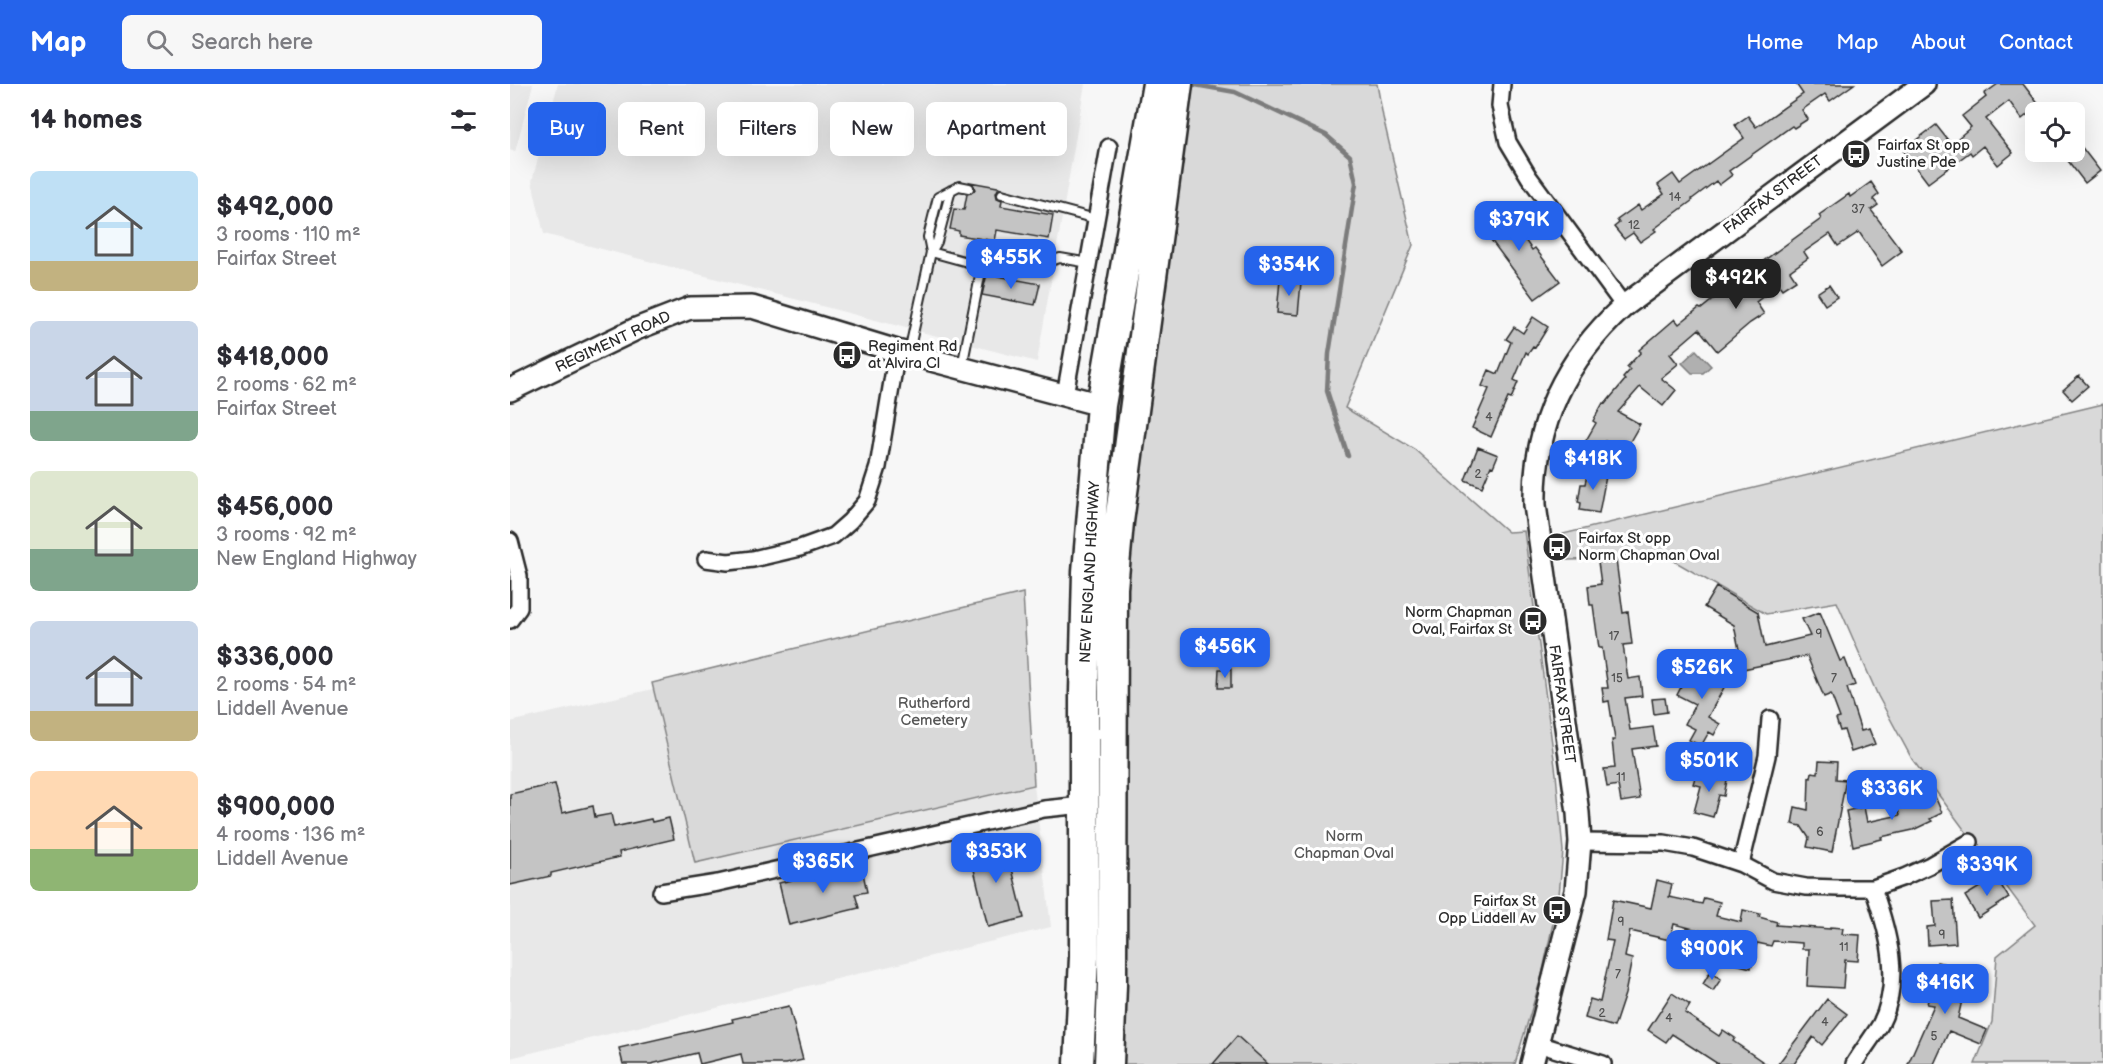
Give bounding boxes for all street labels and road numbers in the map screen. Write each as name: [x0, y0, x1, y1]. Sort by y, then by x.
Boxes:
street label: FAIRFAX STREET: [1720, 151, 1826, 239]
street label: REGIMENT ROAD: [552, 307, 674, 377]
street label: NEW ENGLAND HIGHWAY: [1076, 480, 1104, 664]
street label: FAIRFAX STREET: [1544, 643, 1580, 765]

